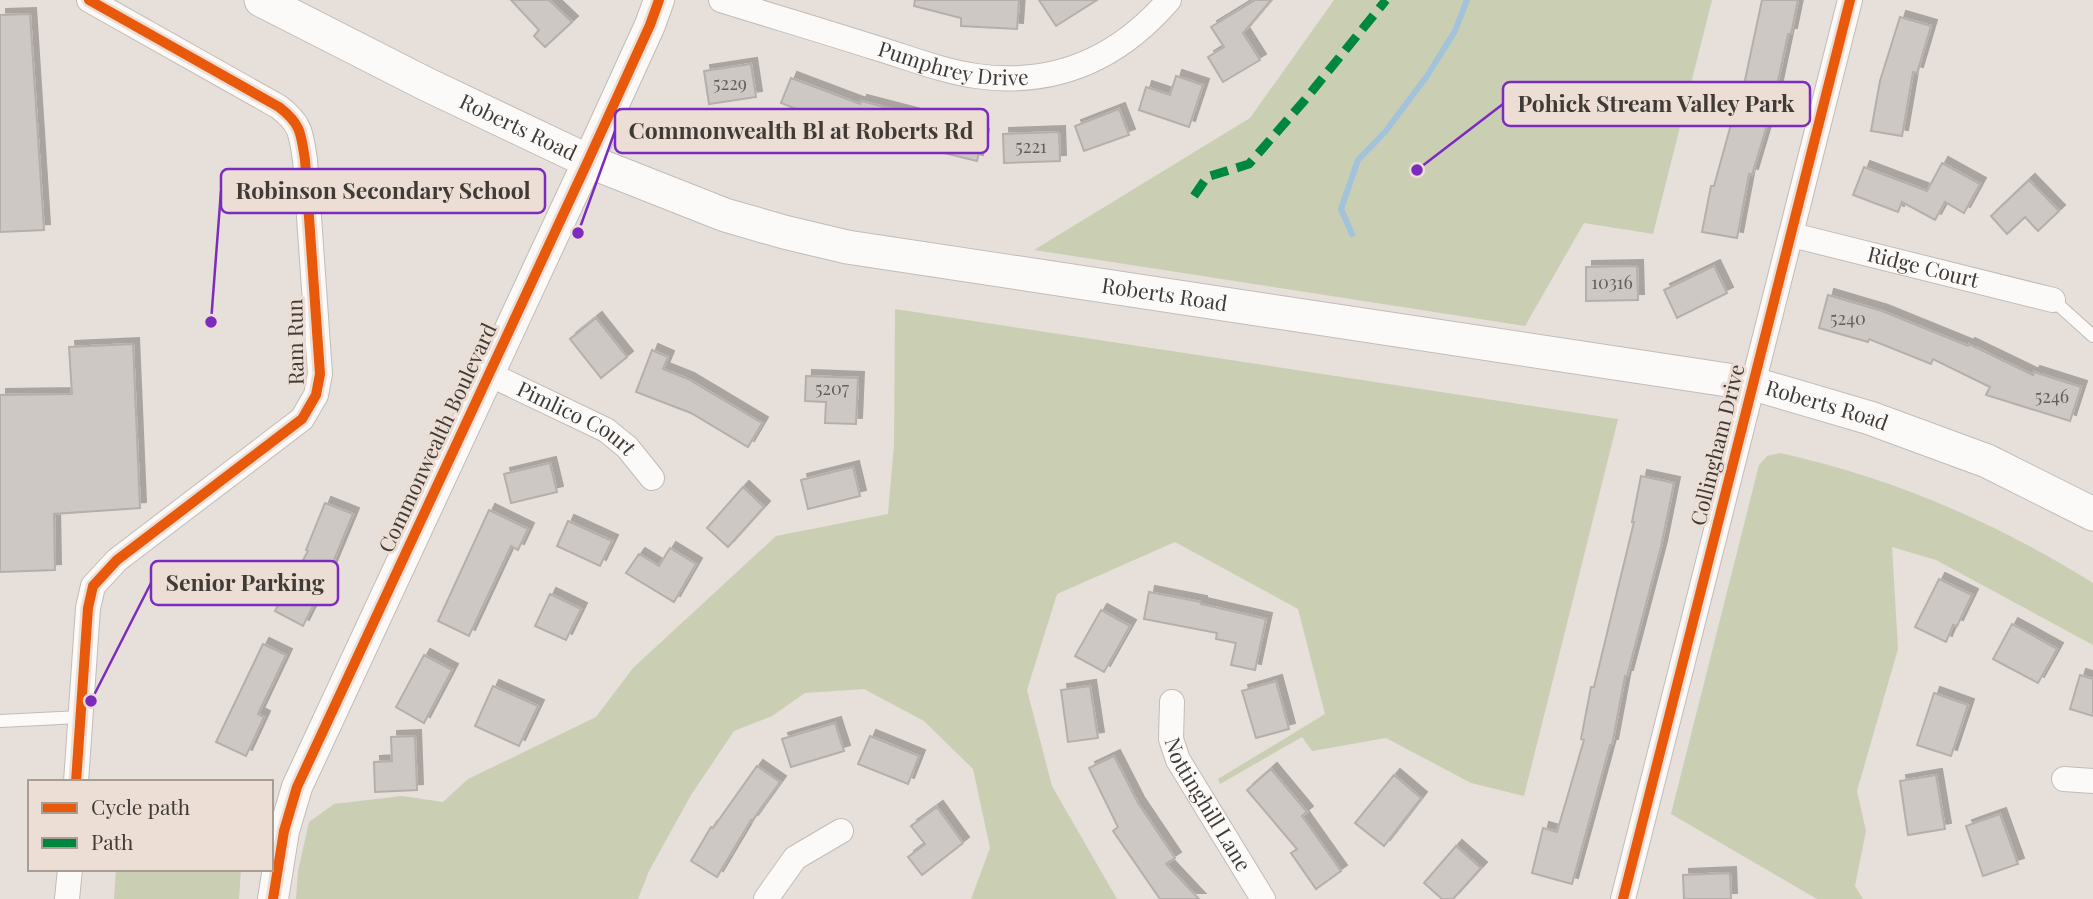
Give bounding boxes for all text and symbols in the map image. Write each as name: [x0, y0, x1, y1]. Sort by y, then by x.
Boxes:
street label: Pumphrey Drive: [875, 33, 1029, 90]
house number: 5229: [713, 71, 747, 95]
callout: Pohick Stream Valley Park: [1503, 82, 1810, 126]
street label: Roberts Road: [456, 86, 582, 166]
text: Pohick Stream Valley Park: [1517, 87, 1795, 118]
callout: Commonwealth Bl at Roberts Rd: [615, 109, 988, 153]
text: Commonwealth Bl at Roberts Rd: [629, 114, 974, 145]
house number: 5221: [1015, 134, 1047, 158]
callout: Robinson Secondary School: [221, 169, 545, 213]
text: Robinson Secondary School: [235, 174, 531, 205]
street label: Ridge Court: [1865, 238, 1983, 293]
street label: Roberts Road: [1100, 270, 1230, 316]
house number: 10316: [1591, 270, 1633, 294]
street label: Ram Run: [279, 298, 309, 385]
house number: 5240: [1830, 306, 1866, 330]
street label: Commonwealth Boulevard: [371, 318, 502, 556]
street label: Collingham Drive: [1682, 361, 1750, 528]
street label: Roberts Road: [1762, 372, 1893, 436]
street label: Pimlico Court: [513, 374, 644, 460]
house number: 5207: [815, 376, 850, 400]
house number: 5246: [2035, 384, 2069, 408]
callout: Senior Parking: [151, 561, 338, 605]
text: Senior Parking: [166, 566, 325, 597]
street label: Nottinghill Lane: [1159, 733, 1259, 876]
legend: [28, 780, 273, 871]
text: Cycle path: [91, 792, 191, 820]
text: Path: [91, 827, 134, 855]

